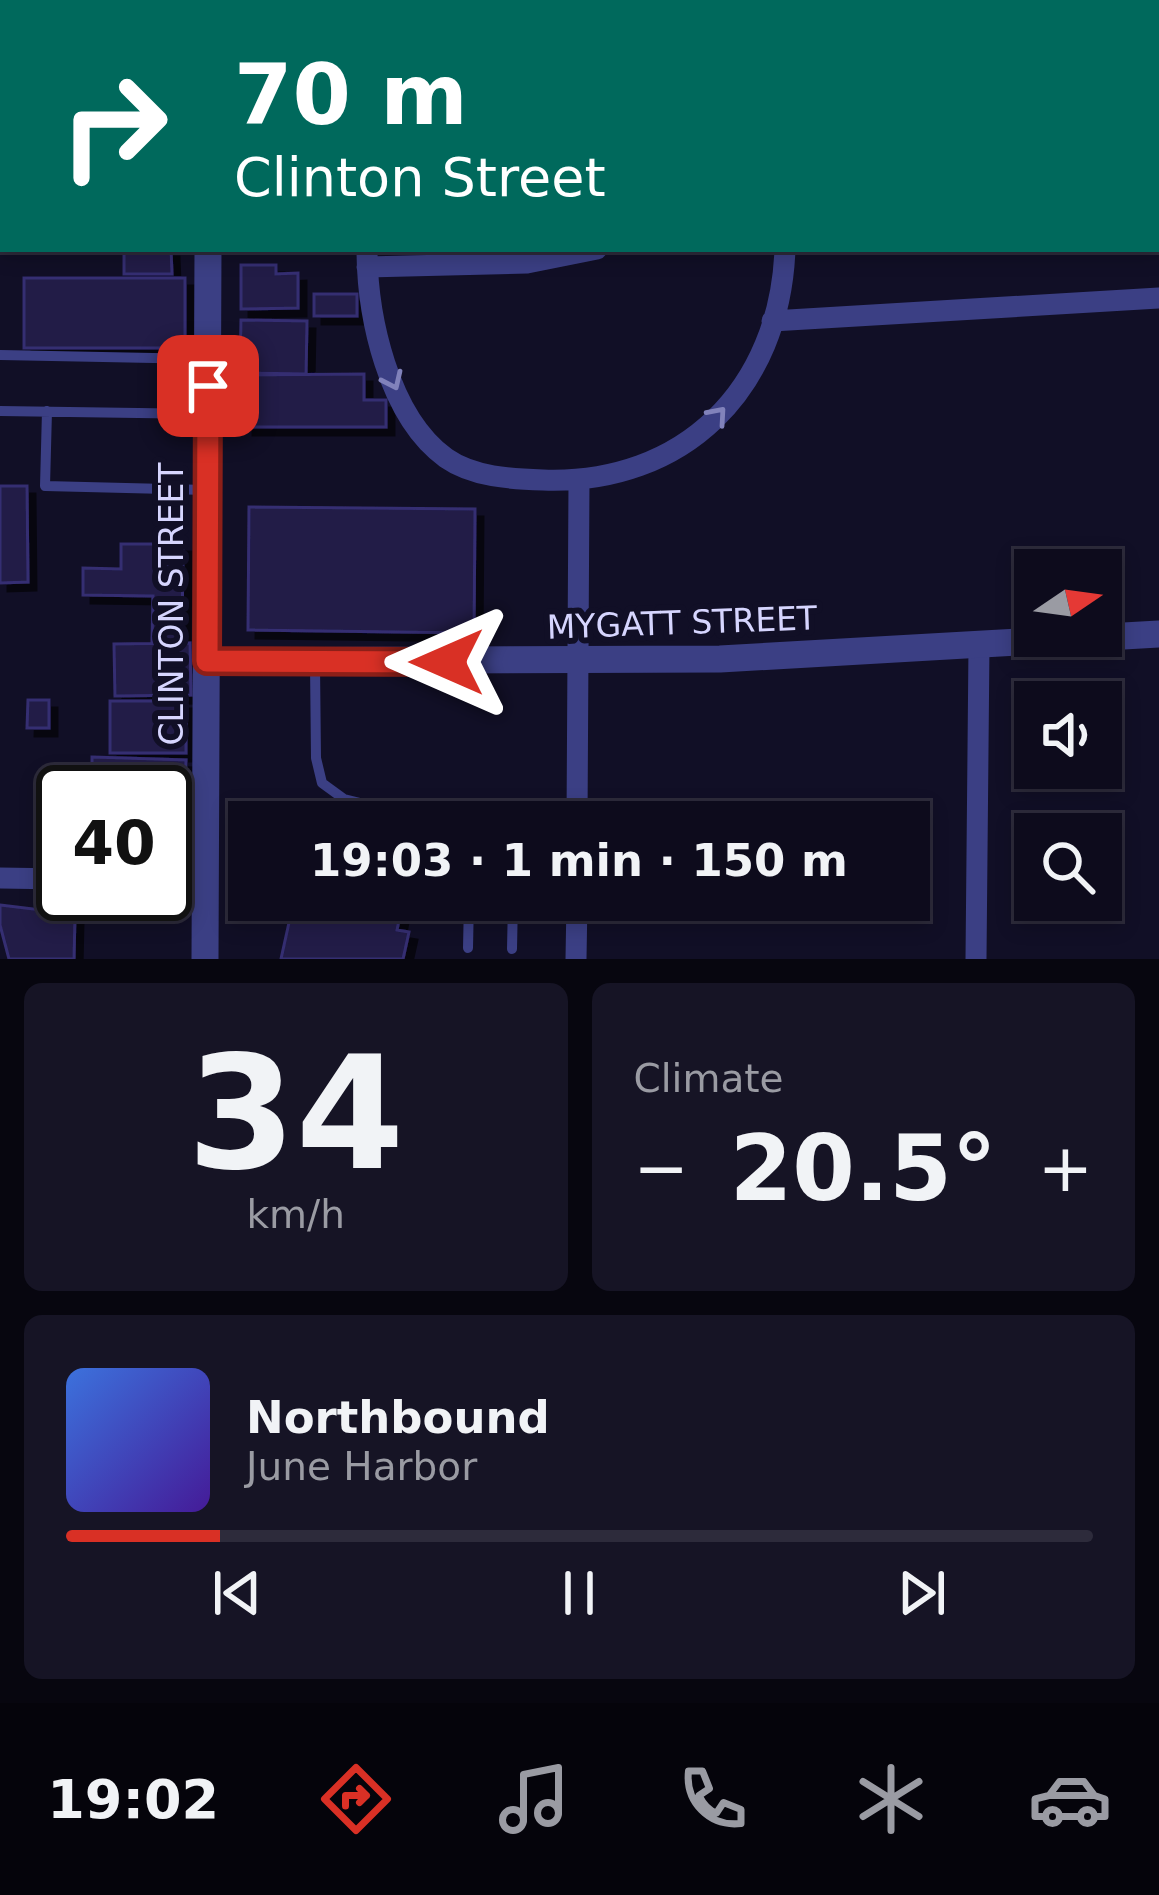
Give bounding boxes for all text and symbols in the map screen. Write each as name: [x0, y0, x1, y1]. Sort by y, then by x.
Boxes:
text: 70 m: [234, 46, 468, 144]
icon: right: [36, 48, 192, 204]
text: Clinton Street: [234, 146, 606, 209]
pin: [157, 335, 259, 437]
icon: arrive: [175, 353, 241, 419]
one-way arrow: [379, 369, 402, 390]
one-way arrow: [704, 408, 725, 429]
street label: CLINTON STREET: [152, 462, 191, 746]
north arrow: [1014, 549, 1122, 657]
map controls: [1014, 549, 1122, 921]
street label: MYGATT STREET: [546, 598, 819, 647]
position arrow: [384, 599, 510, 725]
button: sound: [1014, 681, 1122, 789]
speed limit sign: 40: [36, 765, 192, 921]
button: search: [1014, 813, 1122, 921]
text: 19:03 · 1 min · 150 m: [310, 834, 848, 887]
text: 34: [187, 1023, 404, 1205]
text: Climate: [634, 1056, 784, 1101]
text: 20.5°: [730, 1116, 997, 1221]
text: −: [634, 1130, 689, 1207]
text: +: [1038, 1130, 1093, 1207]
text: km/h: [247, 1192, 345, 1237]
text: Northbound: [246, 1391, 550, 1444]
text: June Harbor: [246, 1444, 477, 1489]
icon: previous: [204, 1560, 270, 1626]
icon: pause: [546, 1560, 612, 1626]
icon: next: [889, 1560, 955, 1626]
icon: directions: [314, 1757, 398, 1841]
icon: music: [492, 1757, 576, 1841]
icon: phone: [671, 1757, 755, 1841]
icon: climate: [849, 1757, 933, 1841]
icon: car: [1028, 1757, 1112, 1841]
text: 19:02: [47, 1768, 219, 1831]

